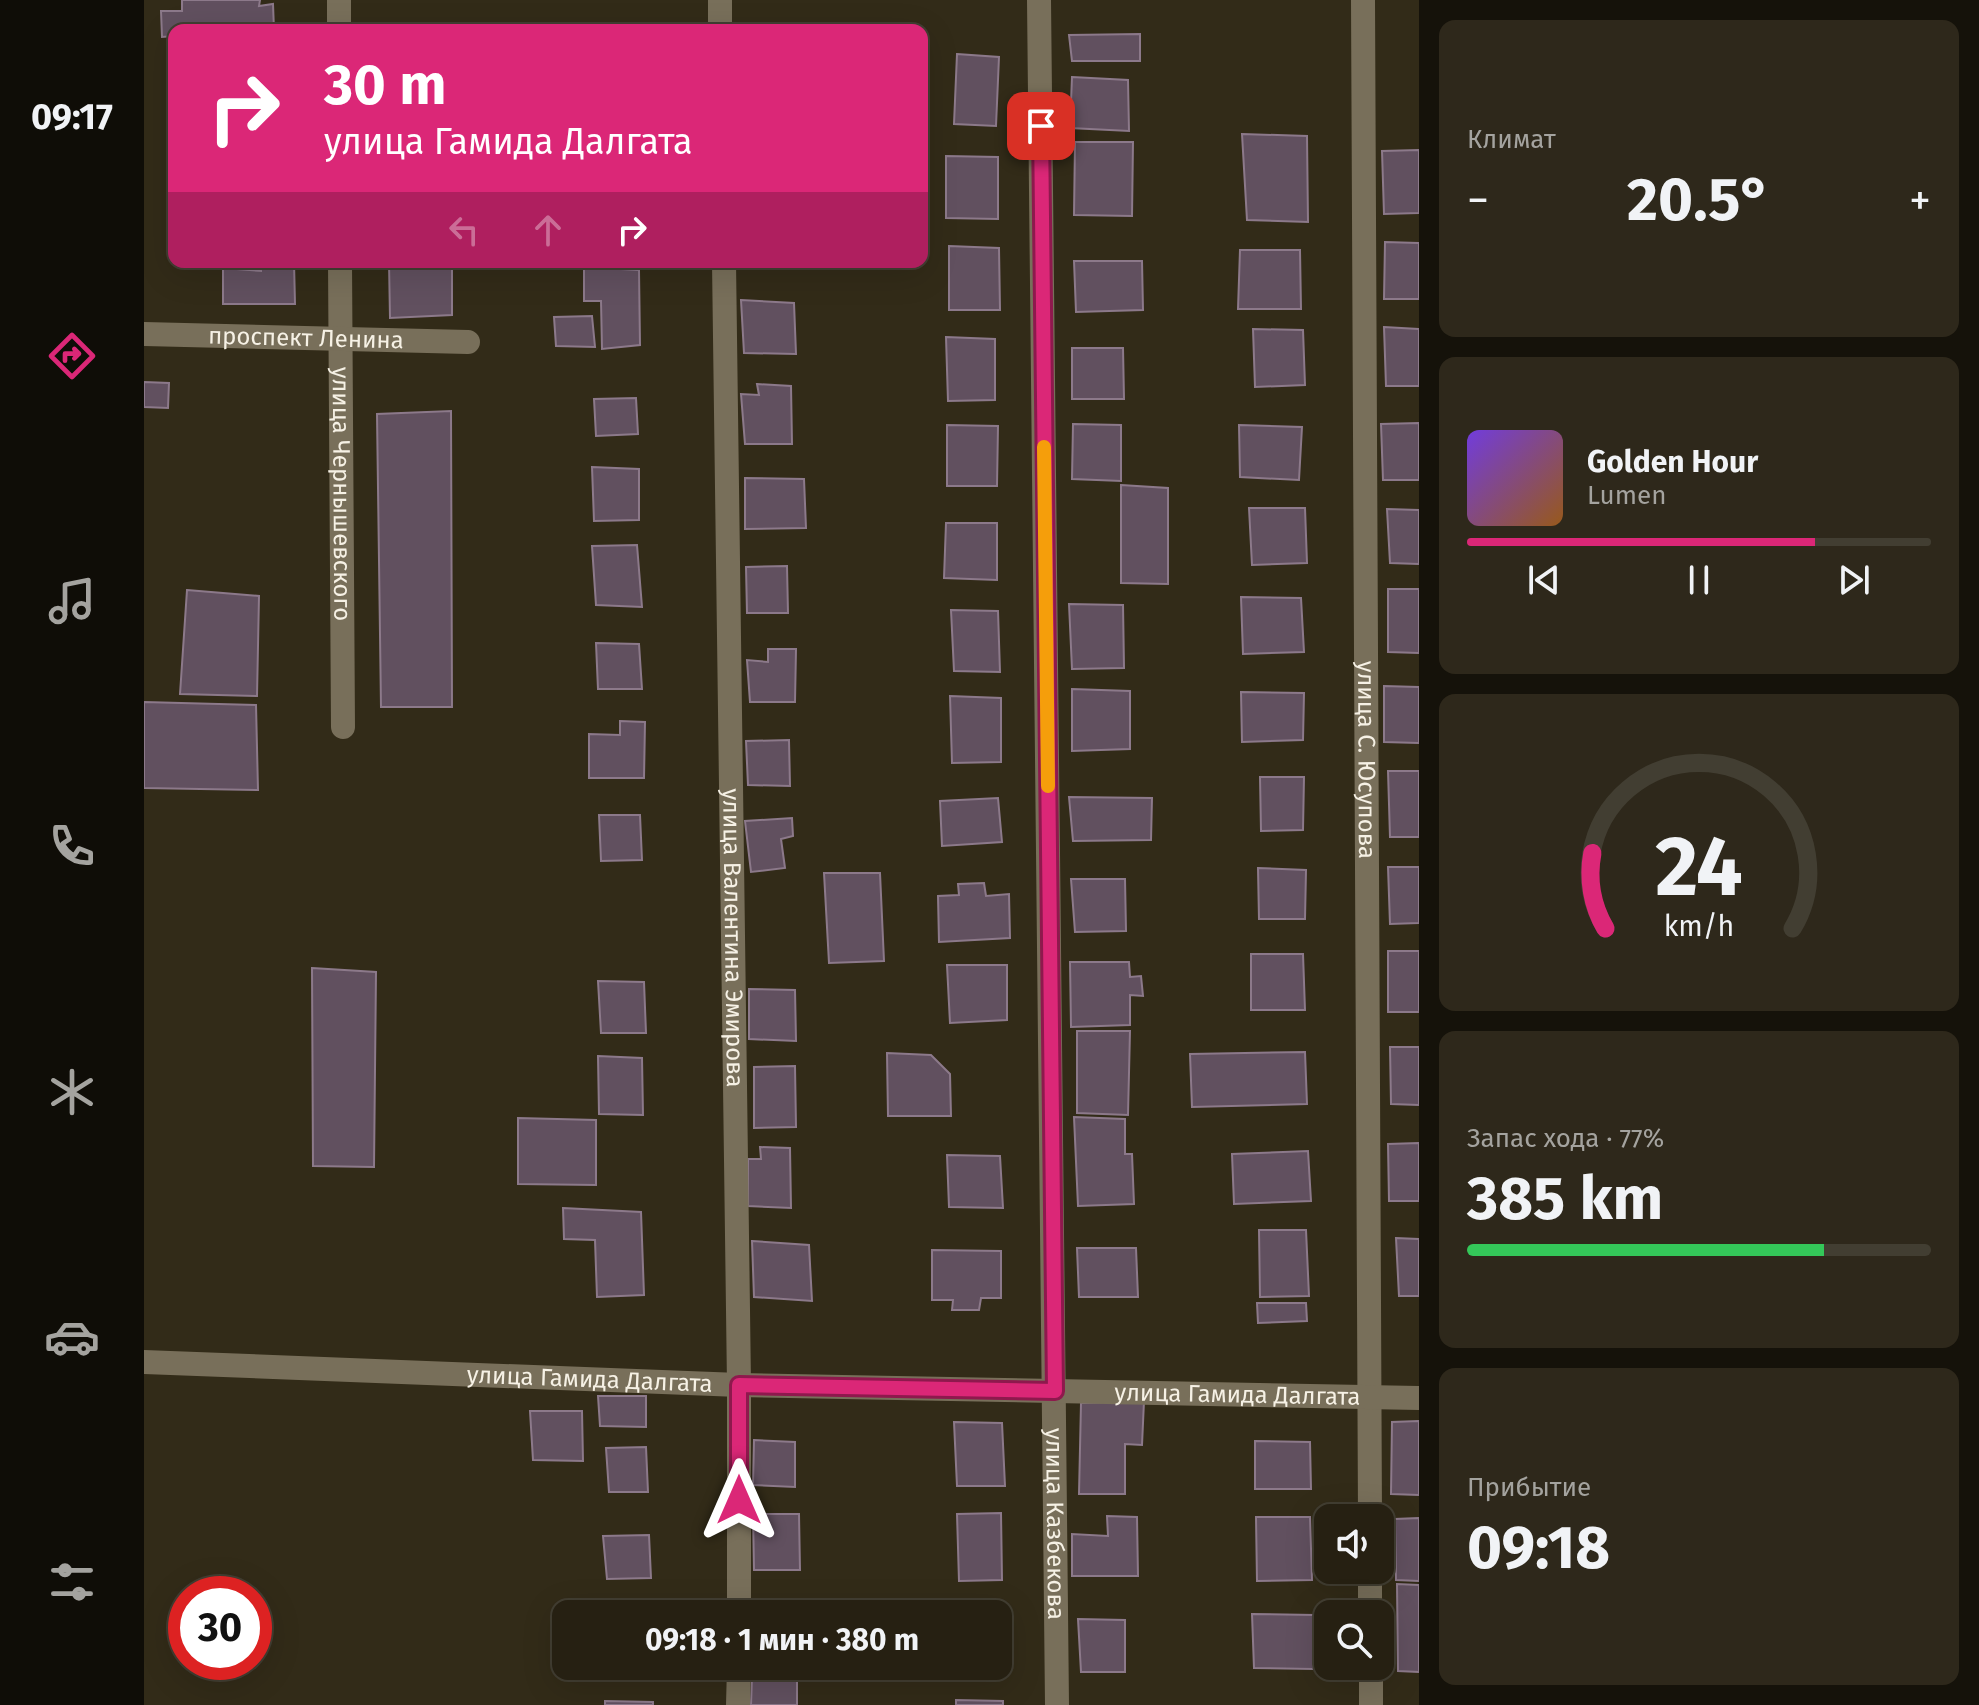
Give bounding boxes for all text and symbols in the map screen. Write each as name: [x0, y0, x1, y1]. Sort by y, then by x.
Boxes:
text: 30 m: [324, 52, 446, 119]
icon: right: [192, 56, 296, 160]
pin: [1007, 92, 1075, 160]
text: 09:17: [31, 95, 113, 139]
icon: arrive: [1019, 104, 1063, 148]
text: улица Гамида Далгата: [324, 120, 693, 164]
text: Климат: [1467, 124, 1556, 155]
text: 20.5°: [1627, 164, 1771, 236]
text: −: [1467, 174, 1489, 227]
text: +: [1909, 174, 1931, 227]
icon: left: [442, 208, 486, 252]
icon: ahead: [526, 208, 570, 252]
icon: right: [610, 208, 654, 252]
street label: проспект Ленина: [208, 322, 404, 354]
icon: directions: [44, 328, 100, 384]
street label: улица Чернышевского: [327, 367, 356, 621]
text: Golden Hour: [1587, 444, 1758, 480]
text: Lumen: [1587, 480, 1666, 511]
icon: previous: [1522, 558, 1566, 602]
icon: pause: [1677, 558, 1721, 602]
icon: next: [1832, 558, 1876, 602]
icon: music: [44, 573, 100, 629]
street label: улица С. Юсупова: [1352, 661, 1381, 859]
street label: улица Валентина Эмирова: [717, 788, 749, 1088]
text: 24: [1655, 816, 1743, 916]
icon: phone: [44, 818, 100, 874]
text: km/h: [1664, 909, 1734, 944]
icon: climate: [44, 1064, 100, 1120]
text: Запас хода · 77%: [1467, 1123, 1664, 1154]
text: 385 km: [1467, 1163, 1663, 1235]
icon: car: [44, 1309, 100, 1365]
street label: улица Гамида Далгата: [466, 1360, 713, 1398]
street label: улица Гамида Далгата: [1114, 1378, 1361, 1411]
street label: улица Казбекова: [1040, 1428, 1070, 1620]
position arrow: [697, 1458, 781, 1542]
text: Прибытие: [1467, 1472, 1591, 1503]
map controls: [1314, 1504, 1394, 1680]
button: sound: [1314, 1504, 1394, 1584]
text: 09:18: [1467, 1512, 1610, 1584]
icon: filters: [44, 1554, 100, 1610]
speed limit sign: 30: [168, 1576, 272, 1680]
button: search: [1314, 1600, 1394, 1680]
text: 09:18 · 1 мин · 380 m: [645, 1622, 919, 1658]

